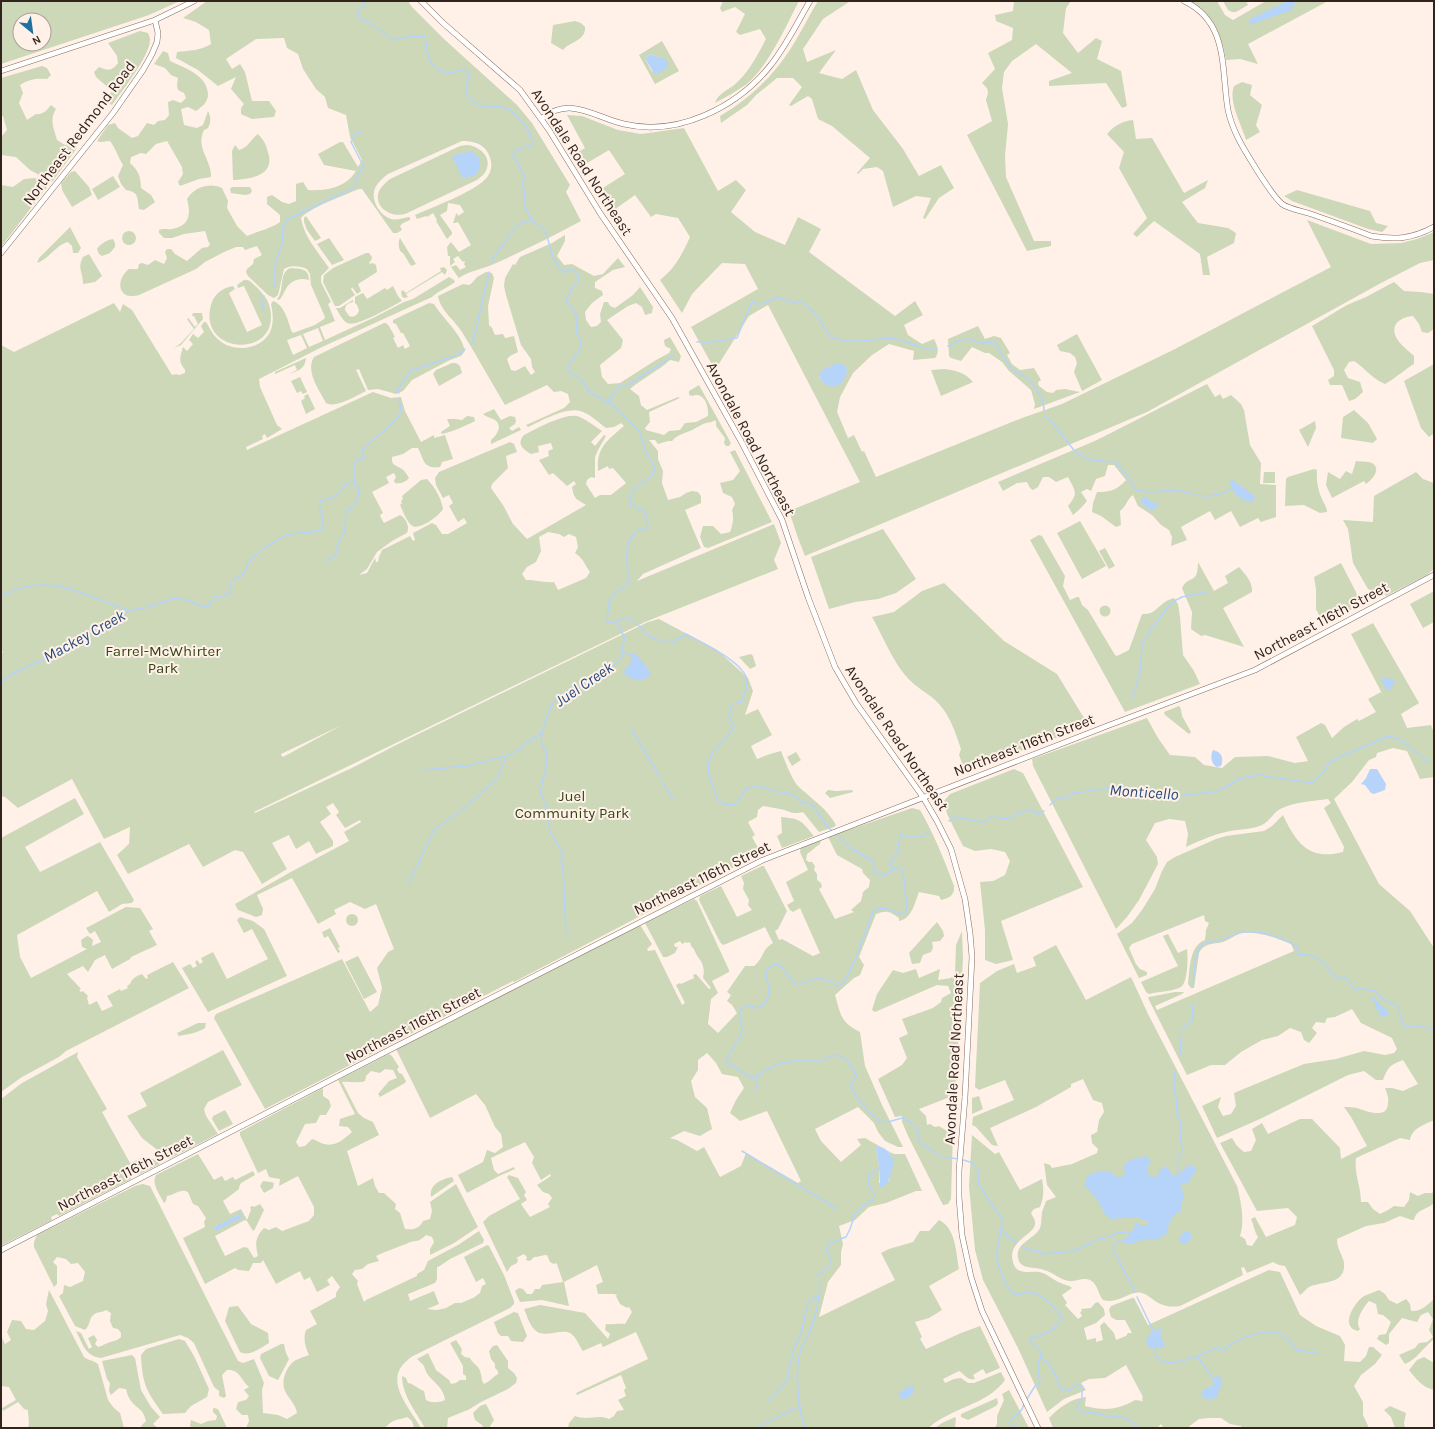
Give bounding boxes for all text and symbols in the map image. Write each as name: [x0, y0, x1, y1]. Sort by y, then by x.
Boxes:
north arrow: [12, 12, 52, 52]
text: N: [30, 33, 43, 48]
street label: Northeast Redmond Road: [19, 57, 139, 209]
street label: Avondale Road Northeast: [528, 85, 637, 239]
street label: Avondale Road Northeast: [703, 359, 799, 519]
street label: Northeast 116th Street: [1251, 578, 1392, 664]
water label: Mackey Creek: [40, 605, 129, 666]
park label: Farrel-McWhirter Park: [105, 642, 221, 677]
water label: Juel Creek: [551, 657, 618, 711]
street label: Avondale Road Northeast: [841, 662, 953, 815]
street label: Northeast 116th Street: [951, 710, 1097, 780]
water label: Monticello: [1109, 780, 1179, 804]
park label: Juel Community Park: [515, 787, 629, 822]
street label: Northeast 116th Street: [631, 837, 773, 919]
street label: Avondale Road Northeast: [941, 972, 968, 1145]
street label: Northeast 116th Street: [342, 983, 484, 1067]
street label: Northeast 116th Street: [54, 1131, 196, 1215]

